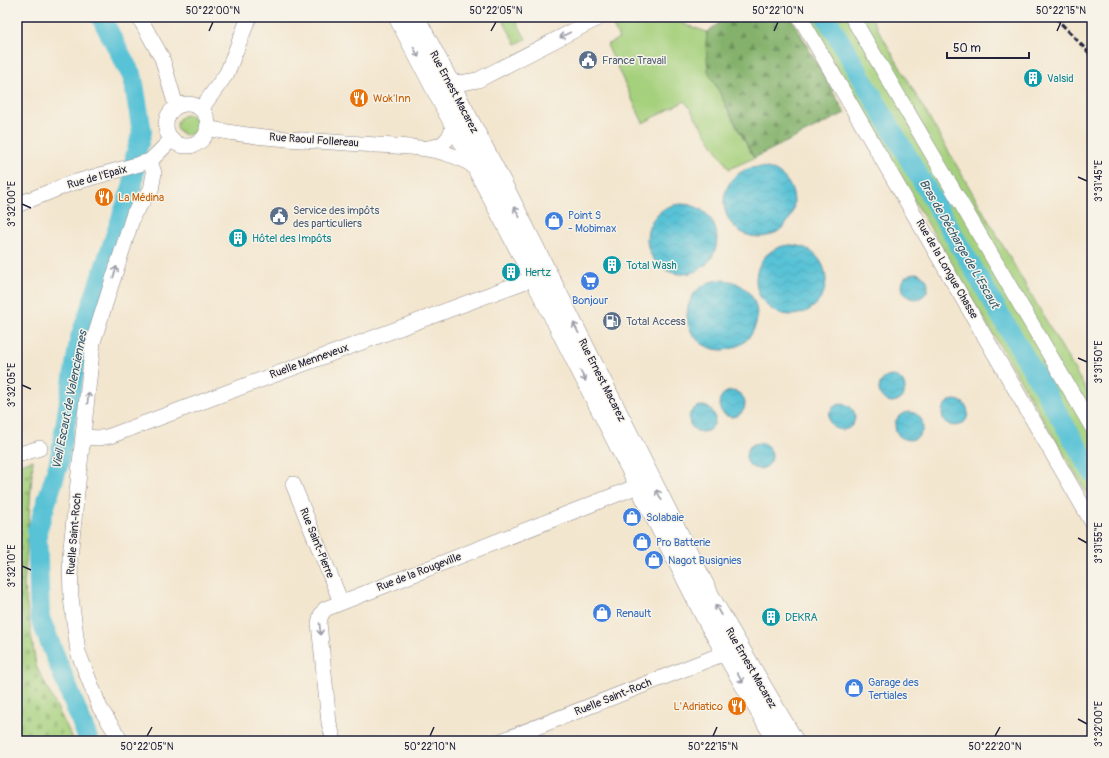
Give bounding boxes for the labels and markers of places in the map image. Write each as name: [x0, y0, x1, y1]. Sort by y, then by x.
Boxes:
public building icon: France Travail: [577, 49, 599, 71]
place label: France Travail: [602, 54, 666, 67]
building icon: Valsid: [1022, 67, 1044, 89]
place label: Valsid: [1047, 72, 1074, 85]
restaurant icon: Wok'Inn: [348, 87, 370, 109]
place label: Wok'Inn: [373, 92, 411, 105]
restaurant icon: La Médina: [93, 186, 115, 208]
place label: La Médina: [118, 191, 164, 204]
place label: Service des impôts des particuliers: [293, 204, 379, 230]
public building icon: Service des impôts des particuliers: [268, 205, 290, 227]
place label: Point S - Mobimax: [568, 209, 616, 235]
shop icon: Point S - Mobimax: [543, 210, 565, 232]
building icon: Hôtel des Impôts: [227, 227, 249, 249]
place label: Hôtel des Impôts: [252, 232, 332, 245]
building icon: Total Wash: [601, 254, 623, 276]
place label: Total Wash: [626, 259, 677, 272]
building icon: Hertz: [500, 261, 522, 283]
place label: Hertz: [525, 266, 551, 279]
supermarket icon: Bonjour: [579, 270, 601, 292]
place label: Bonjour: [572, 294, 608, 307]
fuel station icon: Total Access: [601, 310, 623, 332]
place label: Total Access: [626, 315, 686, 328]
shop icon: Solabaie: [621, 506, 643, 528]
place label: Solabaie: [646, 511, 685, 524]
shop icon: Pro Batterie: [631, 531, 653, 553]
place label: Pro Batterie: [656, 536, 711, 549]
shop icon: Nagot Busignies: [643, 549, 665, 571]
place label: Nagot Busignies: [668, 554, 742, 567]
shop icon: Renault: [591, 602, 613, 624]
building icon: DEKRA: [760, 606, 782, 628]
place label: Renault: [616, 607, 652, 620]
place label: DEKRA: [785, 611, 818, 624]
place label: Garage des Tertiales: [868, 676, 919, 702]
shop icon: Garage des Tertiales: [843, 677, 865, 699]
restaurant icon: L'Adriatico: [726, 695, 748, 717]
place label: L'Adriatico: [674, 700, 723, 713]

